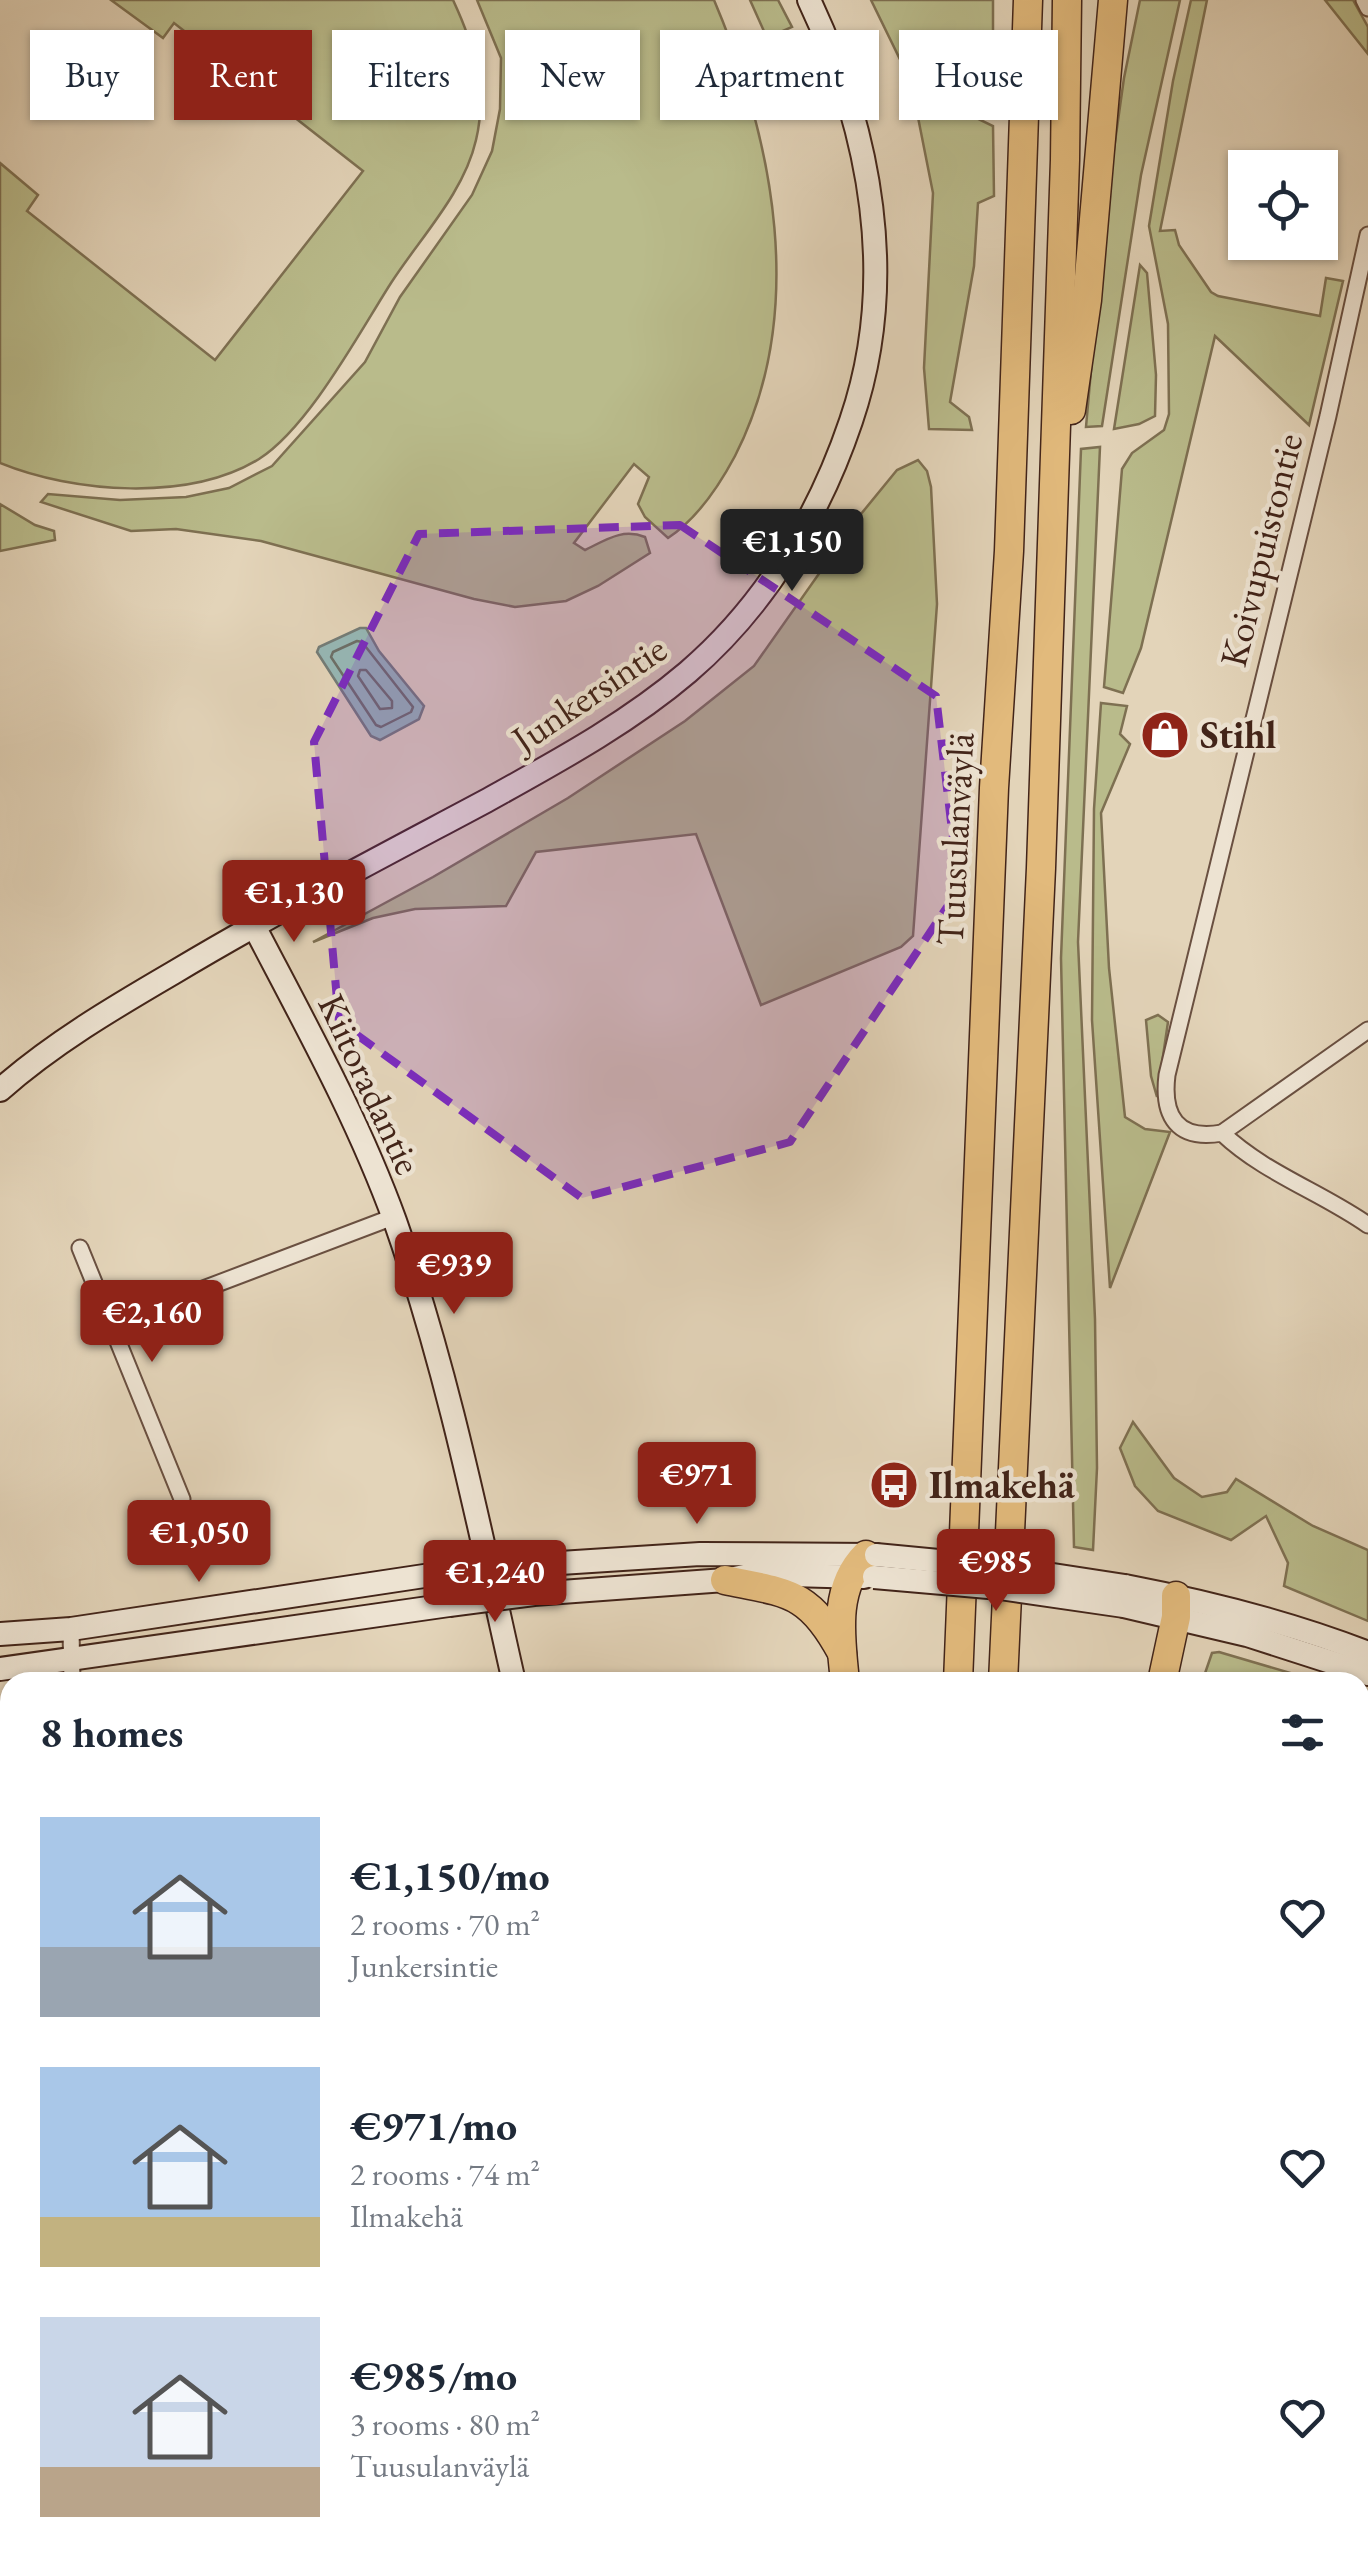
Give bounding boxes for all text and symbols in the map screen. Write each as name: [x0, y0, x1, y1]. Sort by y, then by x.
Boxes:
chip: Buy: [30, 30, 154, 120]
chip: Rent: [174, 30, 312, 120]
chip: Filters: [332, 30, 485, 120]
chip: New: [505, 30, 640, 120]
chip: Apartment: [660, 30, 879, 120]
chip: House: [899, 30, 1058, 120]
map controls: [1228, 150, 1338, 260]
button: locate: [1228, 150, 1338, 260]
street label: Koivupuistontie: [1208, 428, 1313, 672]
pin: €1,150: [711, 509, 873, 594]
text: €1,150: [742, 520, 842, 562]
street label: Junkersintie: [500, 624, 675, 765]
shop icon: Stihl: [1139, 709, 1191, 761]
place label: Stihl: [1200, 710, 1276, 759]
street label: Tuusulanväylä: [924, 731, 985, 947]
pin: €1,130: [213, 860, 375, 945]
text: €1,130: [244, 871, 344, 913]
street label: Kiitoradantie: [307, 986, 434, 1182]
pin: €939: [395, 1232, 513, 1317]
text: €939: [417, 1243, 491, 1285]
pin: €2,160: [71, 1280, 233, 1365]
text: €2,160: [102, 1291, 202, 1333]
pin: €971: [638, 1442, 756, 1527]
text: €971: [660, 1453, 734, 1495]
bus stop icon: Ilmakehä: [868, 1459, 920, 1511]
place label: Ilmakehä: [929, 1460, 1075, 1509]
pin: €1,050: [118, 1500, 280, 1585]
text: €1,050: [149, 1511, 249, 1553]
pin: €985: [937, 1529, 1055, 1614]
pin: €1,240: [414, 1540, 576, 1625]
text: €985: [959, 1540, 1033, 1582]
text: €1,240: [445, 1551, 545, 1593]
text: 8 homes: [40, 1705, 183, 1760]
icon: filters: [1275, 1705, 1330, 1760]
text: €1,150/mo: [350, 1848, 550, 1903]
icon: home: [120, 1857, 240, 1977]
icon: heart: [1275, 1890, 1330, 1945]
text: 2 rooms · 70 m²: [350, 1903, 540, 1945]
text: Junkersintie: [350, 1945, 498, 1987]
text: €971/mo: [350, 2098, 517, 2153]
icon: home: [120, 2107, 240, 2227]
icon: heart: [1275, 2140, 1330, 2195]
text: 2 rooms · 74 m²: [350, 2153, 540, 2195]
text: Ilmakehä: [350, 2195, 463, 2237]
text: €985/mo: [350, 2348, 517, 2403]
icon: home: [120, 2357, 240, 2477]
icon: heart: [1275, 2390, 1330, 2445]
text: 3 rooms · 80 m²: [350, 2403, 540, 2445]
text: Tuusulanväylä: [350, 2445, 529, 2487]

